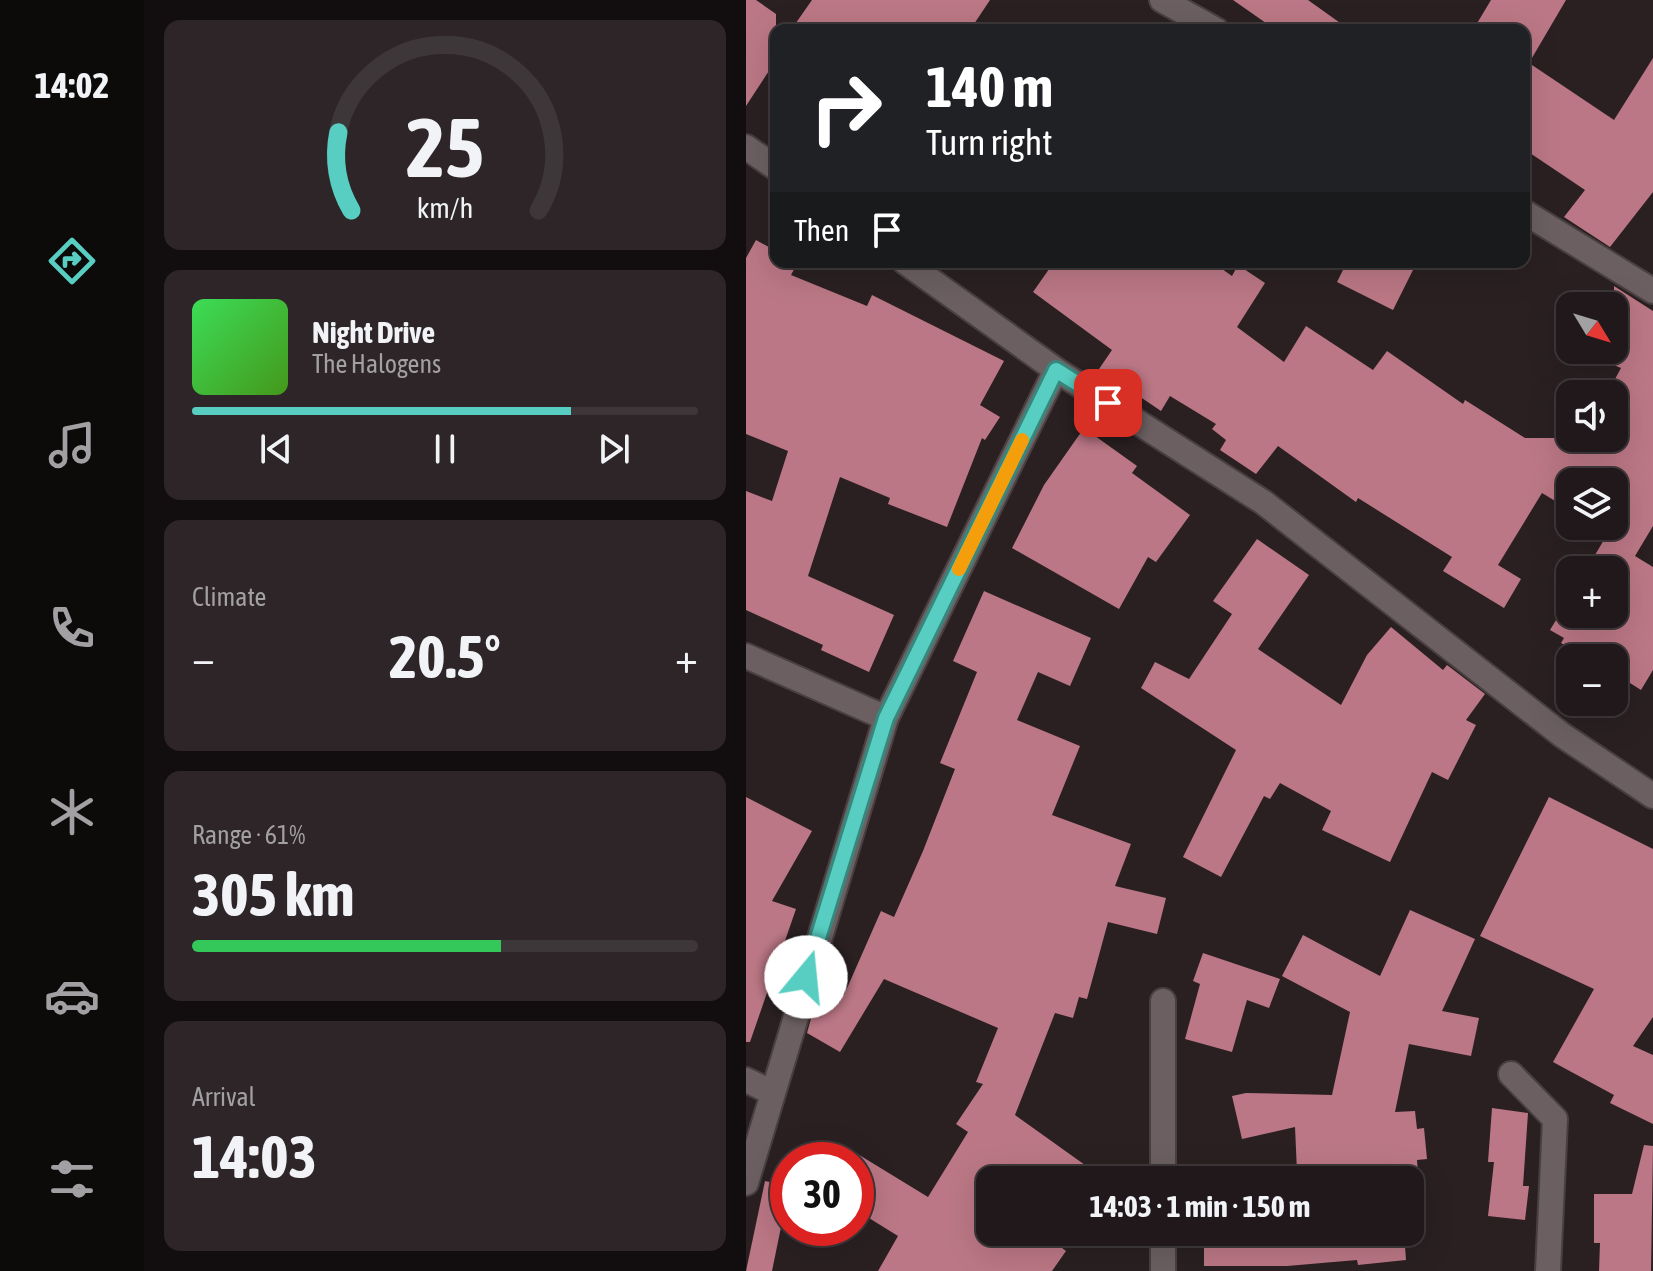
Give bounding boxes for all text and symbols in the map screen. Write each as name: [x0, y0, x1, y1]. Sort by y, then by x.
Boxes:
text: 140 m: [926, 55, 1053, 119]
icon: right: [794, 56, 898, 160]
text: 14:02: [35, 64, 109, 106]
text: 25: [406, 99, 484, 195]
text: Turn right: [926, 121, 1053, 163]
text: km/h: [417, 191, 473, 224]
icon: arrive: [865, 208, 909, 252]
text: Then: [794, 213, 849, 247]
icon: directions: [44, 233, 100, 289]
north arrow: [1556, 292, 1628, 364]
map controls: [1556, 292, 1628, 716]
text: Night Drive: [312, 315, 435, 349]
text: The Halogens: [312, 349, 441, 379]
pin: [1074, 369, 1142, 437]
button: sound: [1556, 380, 1628, 452]
icon: arrive: [1086, 381, 1130, 425]
icon: music: [44, 417, 100, 473]
icon: previous: [254, 427, 298, 471]
icon: pause: [423, 427, 467, 471]
icon: next: [592, 427, 636, 471]
button: layers: [1556, 468, 1628, 540]
button: +: [1556, 556, 1628, 628]
text: Climate: [192, 582, 266, 612]
icon: phone: [44, 600, 100, 656]
text: 20.5°: [389, 622, 501, 691]
text: −: [192, 632, 215, 682]
text: +: [675, 632, 698, 682]
button: −: [1556, 644, 1628, 716]
icon: climate: [44, 784, 100, 840]
text: Range · 61%: [192, 820, 305, 850]
text: 305 km: [192, 860, 354, 929]
position arrow: [764, 935, 848, 1019]
icon: car: [44, 968, 100, 1024]
text: Arrival: [192, 1082, 256, 1112]
text: 14:03: [192, 1122, 317, 1191]
speed limit sign: 30: [770, 1142, 874, 1246]
icon: filters: [44, 1151, 100, 1207]
text: 14:03 · 1 min · 150 m: [1090, 1189, 1310, 1223]

